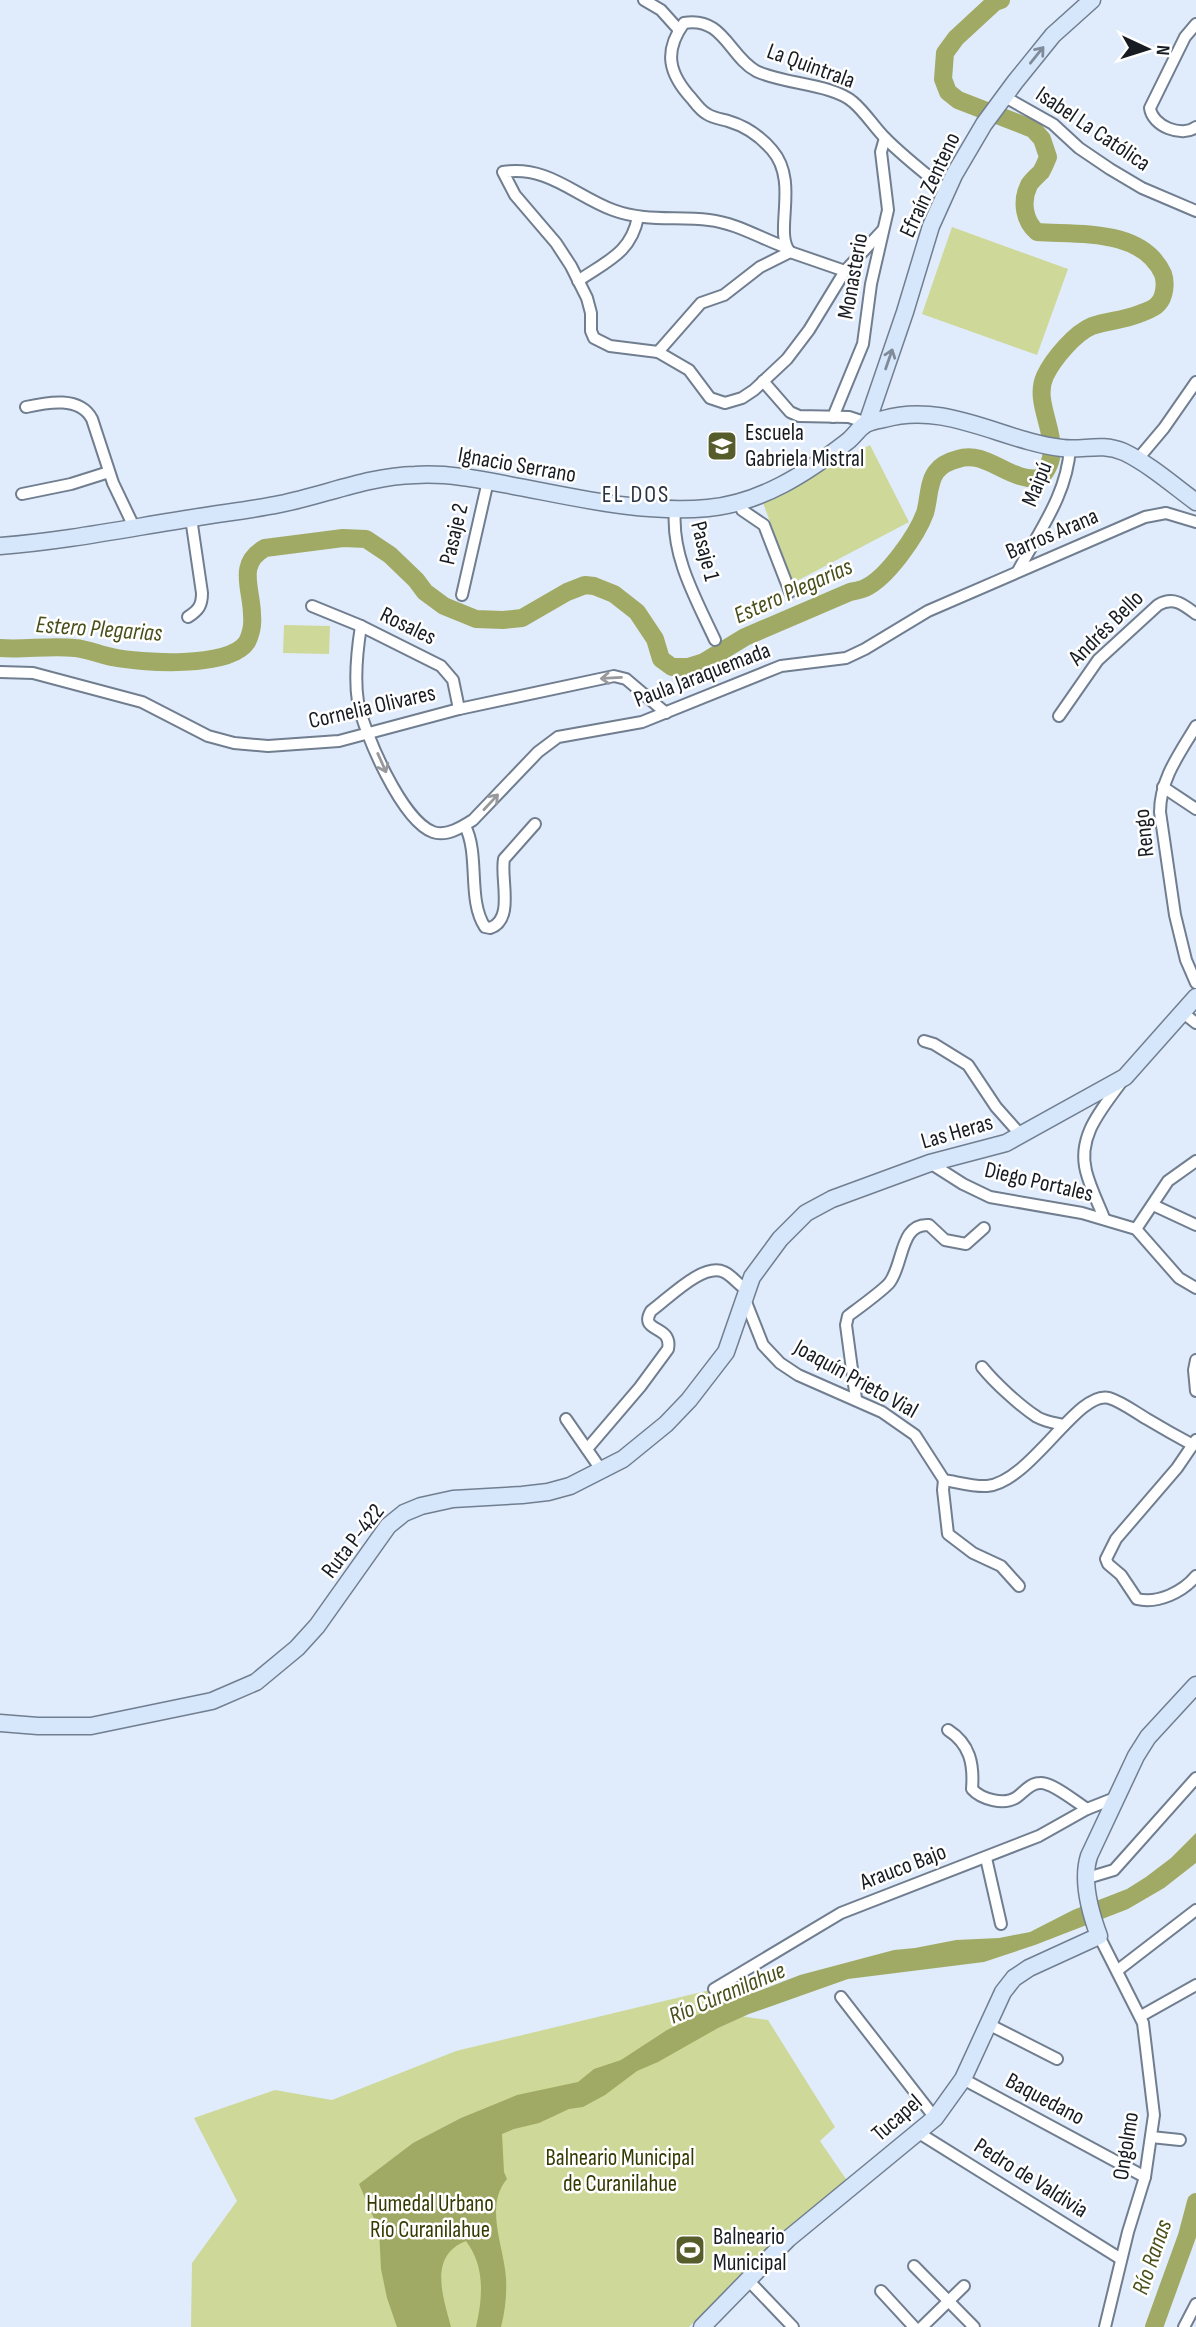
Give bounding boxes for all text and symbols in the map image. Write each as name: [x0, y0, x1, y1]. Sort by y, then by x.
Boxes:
north arrow: [1112, 14, 1182, 84]
street label: La Quintrala: [763, 37, 859, 95]
text: N: [1151, 44, 1174, 56]
one-way arrow: [1029, 46, 1045, 64]
street label: Isabel La Católica: [1030, 80, 1156, 178]
street label: Efraín Zenteno: [893, 128, 967, 242]
street label: Monasterio: [832, 231, 874, 321]
one-way arrow: [883, 348, 896, 370]
place label: Escuela Gabriela Mistral: [745, 419, 864, 473]
school or university icon: Escuela Gabriela Mistral: [705, 429, 739, 463]
street label: Ignacio Serrano: [456, 441, 578, 489]
street label: Maipú: [1015, 457, 1059, 511]
district label: EL DOS: [602, 480, 670, 509]
street label: Pasaje 2: [433, 501, 475, 567]
street label: Barros Arana: [1002, 502, 1102, 566]
street label: Pasaje 1: [684, 518, 726, 584]
water label: Estero Plegarias: [729, 552, 857, 630]
street label: Andrés Bello: [1062, 585, 1149, 672]
street label: Rosales: [375, 601, 441, 651]
water label: Estero Plegarias: [35, 610, 164, 648]
street label: Paula Jaraquemada: [630, 636, 774, 714]
one-way arrow: [600, 672, 623, 685]
street label: Cornelia Olivares: [306, 679, 438, 735]
one-way arrow: [376, 752, 389, 773]
one-way arrow: [483, 794, 500, 811]
street label: Rengo: [1128, 808, 1160, 858]
street label: Las Heras: [918, 1108, 996, 1156]
street label: Diego Portales: [982, 1156, 1096, 1208]
street label: Joaquín Prieto Vial: [788, 1333, 923, 1425]
street label: Ruta P-422: [315, 1498, 391, 1584]
street label: Arauco Bajo: [855, 1838, 950, 1897]
water label: Río Curanilahue: [664, 1955, 790, 2031]
street label: Baquedano: [1001, 2067, 1089, 2131]
street label: Tucapel: [866, 2088, 928, 2148]
street label: Ongolmo: [1107, 2110, 1145, 2182]
street label: Pedro de Valdivia: [969, 2132, 1093, 2224]
park label: Balneario Municipal de Curanilahue: [546, 2144, 694, 2198]
park label: Humedal Urbano Río Curanilahue: [366, 2190, 494, 2244]
water label: Río Ranas: [1126, 2215, 1178, 2298]
place label: Balneario Municipal: [713, 2223, 787, 2277]
sports icon: Balneario Municipal: [673, 2233, 707, 2267]

